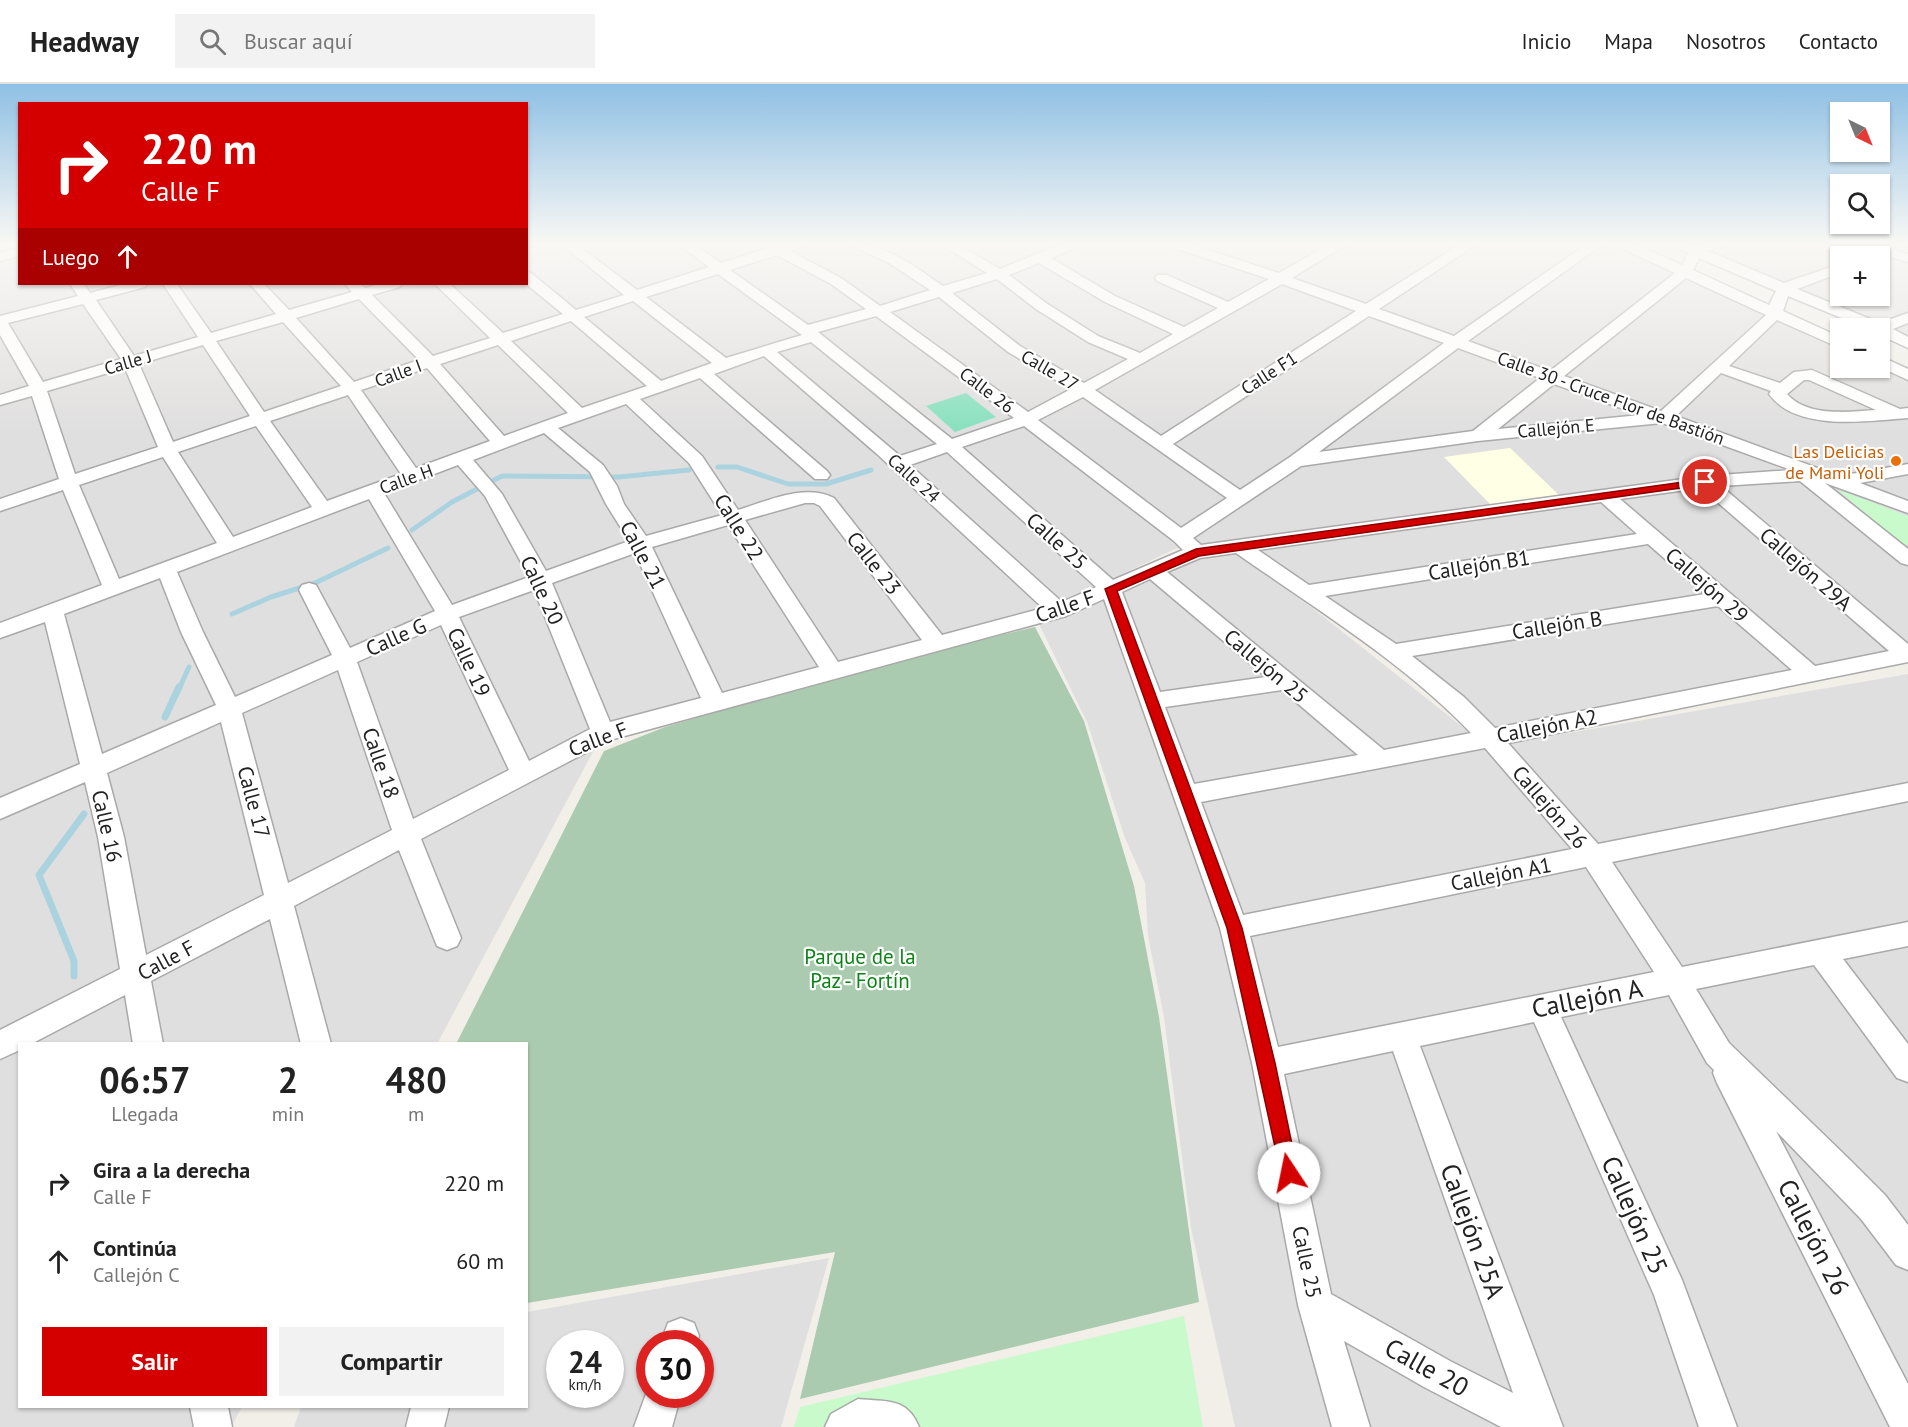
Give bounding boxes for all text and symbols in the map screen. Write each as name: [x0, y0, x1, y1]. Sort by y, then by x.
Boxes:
search box: [175, 14, 595, 68]
text: Headway: [30, 23, 139, 60]
icon: search: [196, 25, 229, 58]
text: Buscar aquí: [244, 27, 353, 55]
text: Inicio: [1522, 28, 1571, 55]
text: Mapa: [1604, 28, 1653, 55]
text: Nosotros: [1686, 28, 1766, 55]
text: Contacto: [1799, 28, 1878, 55]
north arrow: [1830, 102, 1890, 162]
map controls: [1830, 102, 1890, 378]
text: 220 m: [141, 121, 257, 176]
icon: right: [42, 126, 120, 204]
text: Calle F: [141, 174, 220, 208]
button: search: [1830, 174, 1890, 234]
icon: ahead: [111, 240, 144, 273]
text: Luego: [42, 243, 99, 271]
button: +: [1830, 246, 1890, 306]
button: −: [1830, 318, 1890, 378]
street label: Calle J: [101, 344, 155, 380]
street label: Calle 27: [1017, 344, 1083, 396]
street label: Calle F1: [1237, 346, 1301, 400]
street label: Calle 30 - Cruce Flor de Bastión: [1494, 346, 1728, 450]
street label: Calle I: [371, 354, 425, 392]
street label: Calle 26: [955, 362, 1019, 418]
street label: Callejón E: [1516, 413, 1596, 443]
place label: Las Delicias de Mami Yoli: [1785, 440, 1884, 484]
street label: Calle 24: [883, 448, 945, 508]
marker: Las Delicias de Mami Yoli: [1889, 454, 1903, 468]
pin: [1679, 456, 1730, 507]
street label: Calle H: [376, 459, 436, 499]
icon: arrive: [1688, 465, 1721, 498]
street label: Calle 22: [708, 489, 770, 565]
street label: Calle 25: [1021, 506, 1093, 576]
street label: Calle 21: [614, 516, 672, 594]
street label: Callejón 29A: [1754, 521, 1858, 617]
street label: Calle 23: [841, 526, 907, 600]
street label: Callejón 29: [1660, 541, 1754, 629]
street label: Callejón B1: [1426, 544, 1532, 586]
street label: Calle 20: [514, 551, 570, 629]
street label: Calle F: [1032, 583, 1098, 629]
street label: Callejón B: [1510, 605, 1604, 645]
street label: Calle G: [362, 612, 430, 662]
street label: Calle 19: [441, 623, 497, 701]
street label: Callejón 25: [1218, 623, 1314, 709]
street label: Callejón A2: [1494, 703, 1600, 749]
street label: Calle F: [564, 715, 632, 763]
street label: Calle 18: [356, 724, 406, 802]
street label: Callejón 26: [1506, 760, 1594, 854]
street label: Calle 17: [231, 763, 277, 841]
street label: Calle 16: [86, 787, 128, 865]
street label: Callejón A1: [1448, 851, 1554, 897]
street label: Calle F: [133, 934, 199, 986]
park label: Parque de la Paz - Fortín: [804, 943, 916, 994]
street label: Callejón A: [1529, 971, 1645, 1025]
text: 06:57: [99, 1056, 191, 1103]
text: 2: [278, 1056, 298, 1103]
text: 480: [386, 1056, 447, 1103]
text: Llegada: [111, 1101, 179, 1127]
text: min: [272, 1101, 304, 1127]
text: m: [408, 1101, 424, 1127]
position arrow: [1257, 1141, 1321, 1205]
street label: Callejón 25: [1594, 1151, 1676, 1279]
text: Gira a la derecha: [93, 1156, 250, 1184]
street label: Callejón 25A: [1433, 1159, 1513, 1303]
icon: right: [42, 1167, 75, 1200]
text: 220 m: [444, 1169, 504, 1197]
street label: Callejón 26: [1771, 1173, 1857, 1301]
text: Calle F: [93, 1184, 152, 1210]
street label: Calle 25: [1286, 1223, 1328, 1301]
text: Continúa: [93, 1234, 177, 1262]
icon: ahead: [42, 1245, 75, 1278]
text: 60 m: [456, 1247, 504, 1275]
text: Callejón C: [93, 1262, 180, 1288]
button: Salir: [42, 1327, 267, 1396]
button: Compartir: [279, 1327, 504, 1396]
speed limit sign: 30: [636, 1330, 714, 1408]
street label: Calle 20: [1379, 1331, 1475, 1403]
text: 24: [568, 1342, 602, 1381]
text: km/h: [569, 1375, 601, 1394]

